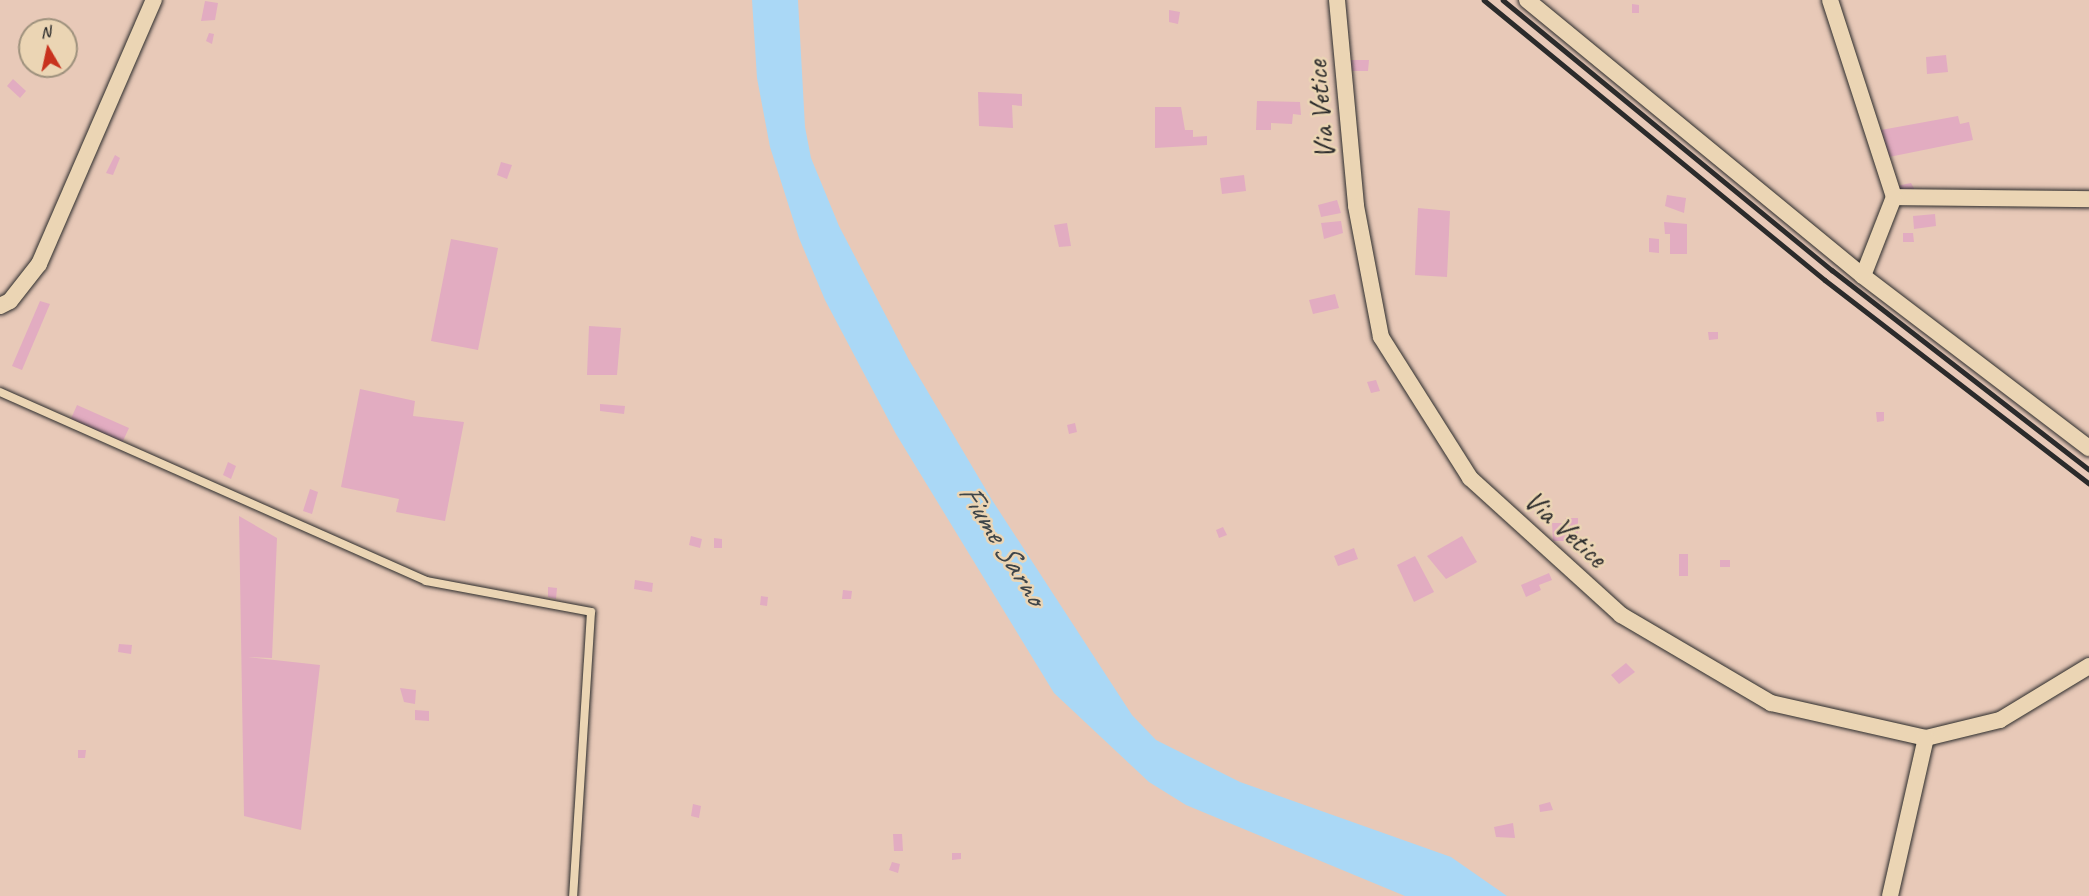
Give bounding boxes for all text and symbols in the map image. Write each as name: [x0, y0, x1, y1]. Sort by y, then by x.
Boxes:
north arrow: [18, 18, 78, 78]
text: N: [39, 22, 52, 43]
street label: Via Vetice: [1298, 59, 1342, 161]
water label: Fiume Sarno: [950, 477, 1054, 611]
street label: Via Vetice: [1517, 482, 1615, 574]

